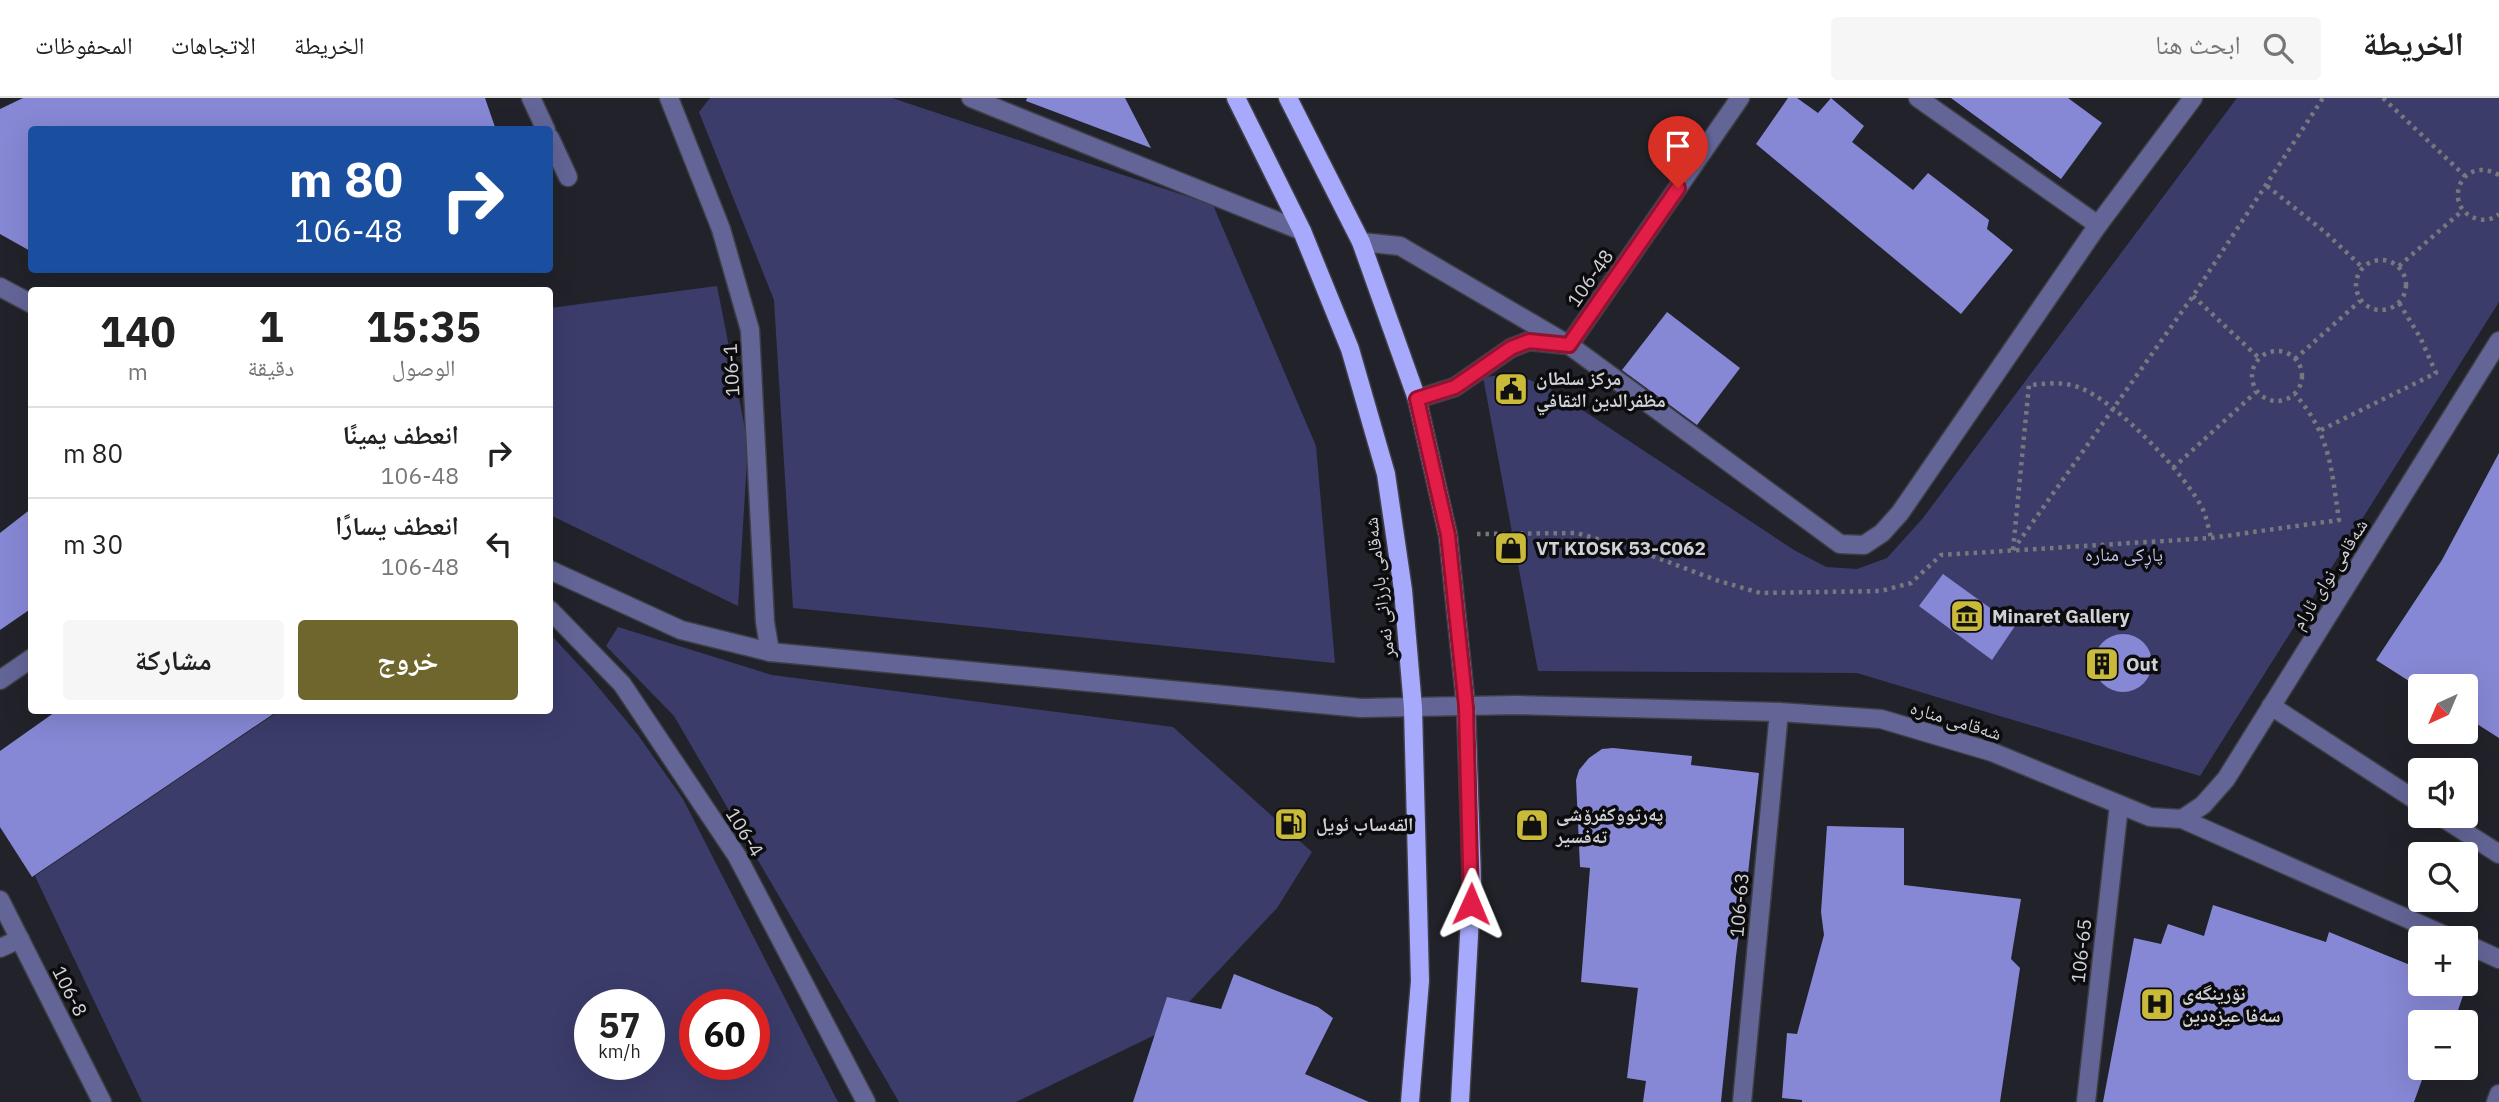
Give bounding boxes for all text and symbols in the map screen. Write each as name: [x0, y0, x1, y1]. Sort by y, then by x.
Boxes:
search box: [1831, 17, 2321, 80]
text: الخريطة: [2363, 21, 2464, 64]
text: ابحث هنا: [2155, 27, 2241, 61]
text: المحفوظات: [35, 29, 133, 61]
text: الاتجاهات: [171, 29, 256, 61]
text: الخريطة: [294, 29, 365, 61]
icon: search: [2259, 29, 2297, 67]
pin: [1648, 116, 1708, 188]
icon: arrive: [1659, 127, 1697, 165]
text: 80 m: [289, 147, 403, 210]
icon: right: [427, 154, 518, 245]
text: 106-48: [294, 209, 403, 251]
street label: 106-48: [1562, 245, 1618, 311]
text: 1: [258, 299, 284, 354]
text: 15:35: [366, 299, 481, 354]
text: 140: [100, 304, 176, 359]
street label: 106-1: [718, 343, 744, 397]
text: دقيقة: [248, 352, 294, 382]
text: الوصول: [392, 352, 456, 382]
text: m: [128, 356, 148, 386]
place label: مركز سلطان مظفرالدين الثقافي: [1536, 366, 1666, 416]
public building icon: مركز سلطان مظفرالدين الثقافي: [1492, 370, 1530, 408]
text: انعطف يمينًا: [343, 417, 459, 451]
icon: right: [480, 434, 518, 472]
text: 80 m: [63, 436, 123, 470]
text: 106-48: [381, 460, 459, 490]
text: انعطف يسارًا: [335, 508, 459, 542]
street label: شەقامی نوای ئارام: [2285, 514, 2374, 635]
street label: شەقامی بارزانی نەمر: [1358, 516, 1400, 661]
icon: left: [480, 525, 518, 563]
text: 30 m: [63, 527, 123, 561]
shop icon: VT KIOSK 53-C062: [1492, 529, 1530, 567]
place label: VT KIOSK 53-C062: [1536, 536, 1706, 560]
park label: پاڕکی منارە: [2085, 542, 2163, 569]
text: 106-48: [381, 551, 459, 581]
museum icon: Minaret Gallery: [1948, 597, 1986, 635]
place label: Minaret Gallery: [1992, 604, 2130, 628]
button: مشاركة: [63, 620, 284, 700]
button: خروج: [298, 620, 518, 700]
building icon: Out: [2083, 645, 2121, 683]
place label: Out: [2126, 652, 2158, 676]
north arrow: [2408, 674, 2478, 744]
map controls: [2408, 674, 2478, 1080]
street label: شەقامی منارە: [1907, 695, 2005, 745]
button: sound: [2408, 758, 2478, 828]
place label: پەرتووکفرۆشی تەفسیر: [1555, 802, 1664, 848]
street label: 106-4: [721, 803, 769, 861]
fuel station icon: القەساب ئویل: [1272, 805, 1310, 843]
shop icon: پەرتووکفرۆشی تەفسیر: [1513, 806, 1551, 844]
place label: القەساب ئویل: [1316, 812, 1414, 836]
button: search: [2408, 842, 2478, 912]
position arrow: [1434, 867, 1508, 941]
street label: 106-63: [1724, 872, 1754, 938]
street label: 106-65: [2066, 918, 2096, 984]
button: +: [2408, 926, 2478, 996]
street label: 106-8: [47, 962, 93, 1020]
place label: نۆرینگەی سەفا عیزەدین: [2182, 981, 2281, 1027]
hospital icon: نۆرینگەی سەفا عیزەدین: [2138, 985, 2176, 1023]
speed limit sign: 60: [679, 989, 770, 1080]
text: 57: [598, 1002, 641, 1048]
button: −: [2408, 1010, 2478, 1080]
text: km/h: [598, 1040, 641, 1063]

